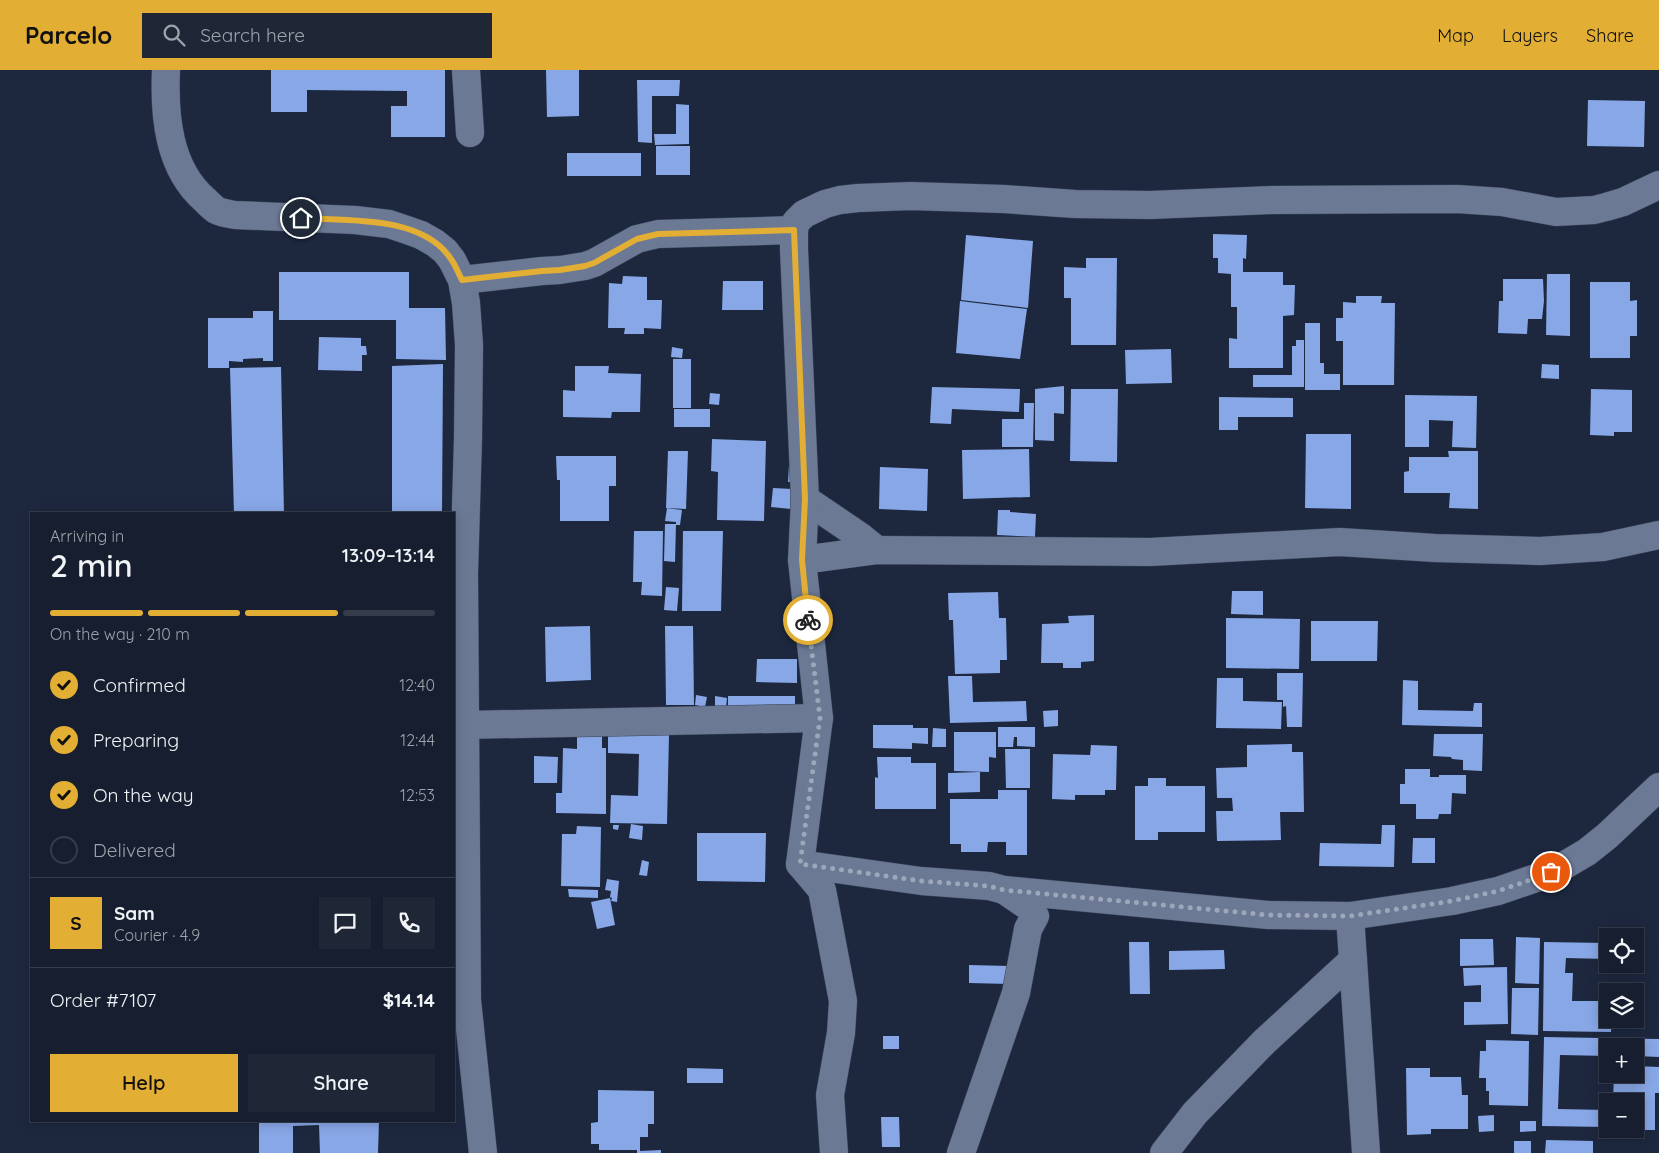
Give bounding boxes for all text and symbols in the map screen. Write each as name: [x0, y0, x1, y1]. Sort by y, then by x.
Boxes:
search box: [142, 13, 492, 58]
text: Parcelo: [25, 20, 112, 50]
icon: search: [160, 21, 188, 49]
text: Search here: [200, 23, 305, 47]
text: Map: [1437, 24, 1474, 47]
text: Layers: [1502, 24, 1558, 47]
text: Share: [1586, 24, 1634, 47]
pin: [280, 197, 322, 239]
icon: home: [287, 204, 315, 232]
text: Arriving in: [50, 526, 124, 546]
text: 13:09–13:14: [342, 543, 435, 567]
text: 2 min: [50, 545, 133, 585]
courier: [783, 595, 833, 645]
icon: bike: [794, 606, 822, 634]
text: On the way · 210 m: [50, 624, 190, 644]
icon: check: [50, 671, 78, 699]
text: Confirmed: [93, 673, 186, 697]
text: 12:40: [399, 675, 435, 695]
icon: check: [50, 726, 78, 754]
text: Preparing: [93, 728, 179, 752]
text: 12:44: [400, 730, 435, 750]
icon: check: [50, 781, 78, 809]
text: On the way: [93, 783, 194, 807]
text: 12:53: [400, 785, 435, 805]
text: Delivered: [93, 838, 176, 862]
pin: [1530, 851, 1572, 893]
icon: bag: [1537, 858, 1565, 886]
button: chat: [319, 897, 371, 949]
button: phone: [383, 897, 435, 949]
text: Sam: [114, 901, 155, 925]
text: S: [70, 911, 82, 935]
text: Courier · 4.9: [114, 925, 200, 945]
map controls: [1599, 928, 1644, 1138]
button: locate: [1599, 928, 1644, 973]
button: layers: [1599, 983, 1644, 1028]
text: Order #7107: [50, 988, 156, 1012]
text: $14.14: [383, 988, 435, 1012]
button: +: [1599, 1038, 1644, 1083]
button: Help: [50, 1054, 238, 1112]
button: Share: [248, 1054, 435, 1112]
button: −: [1599, 1093, 1644, 1138]

